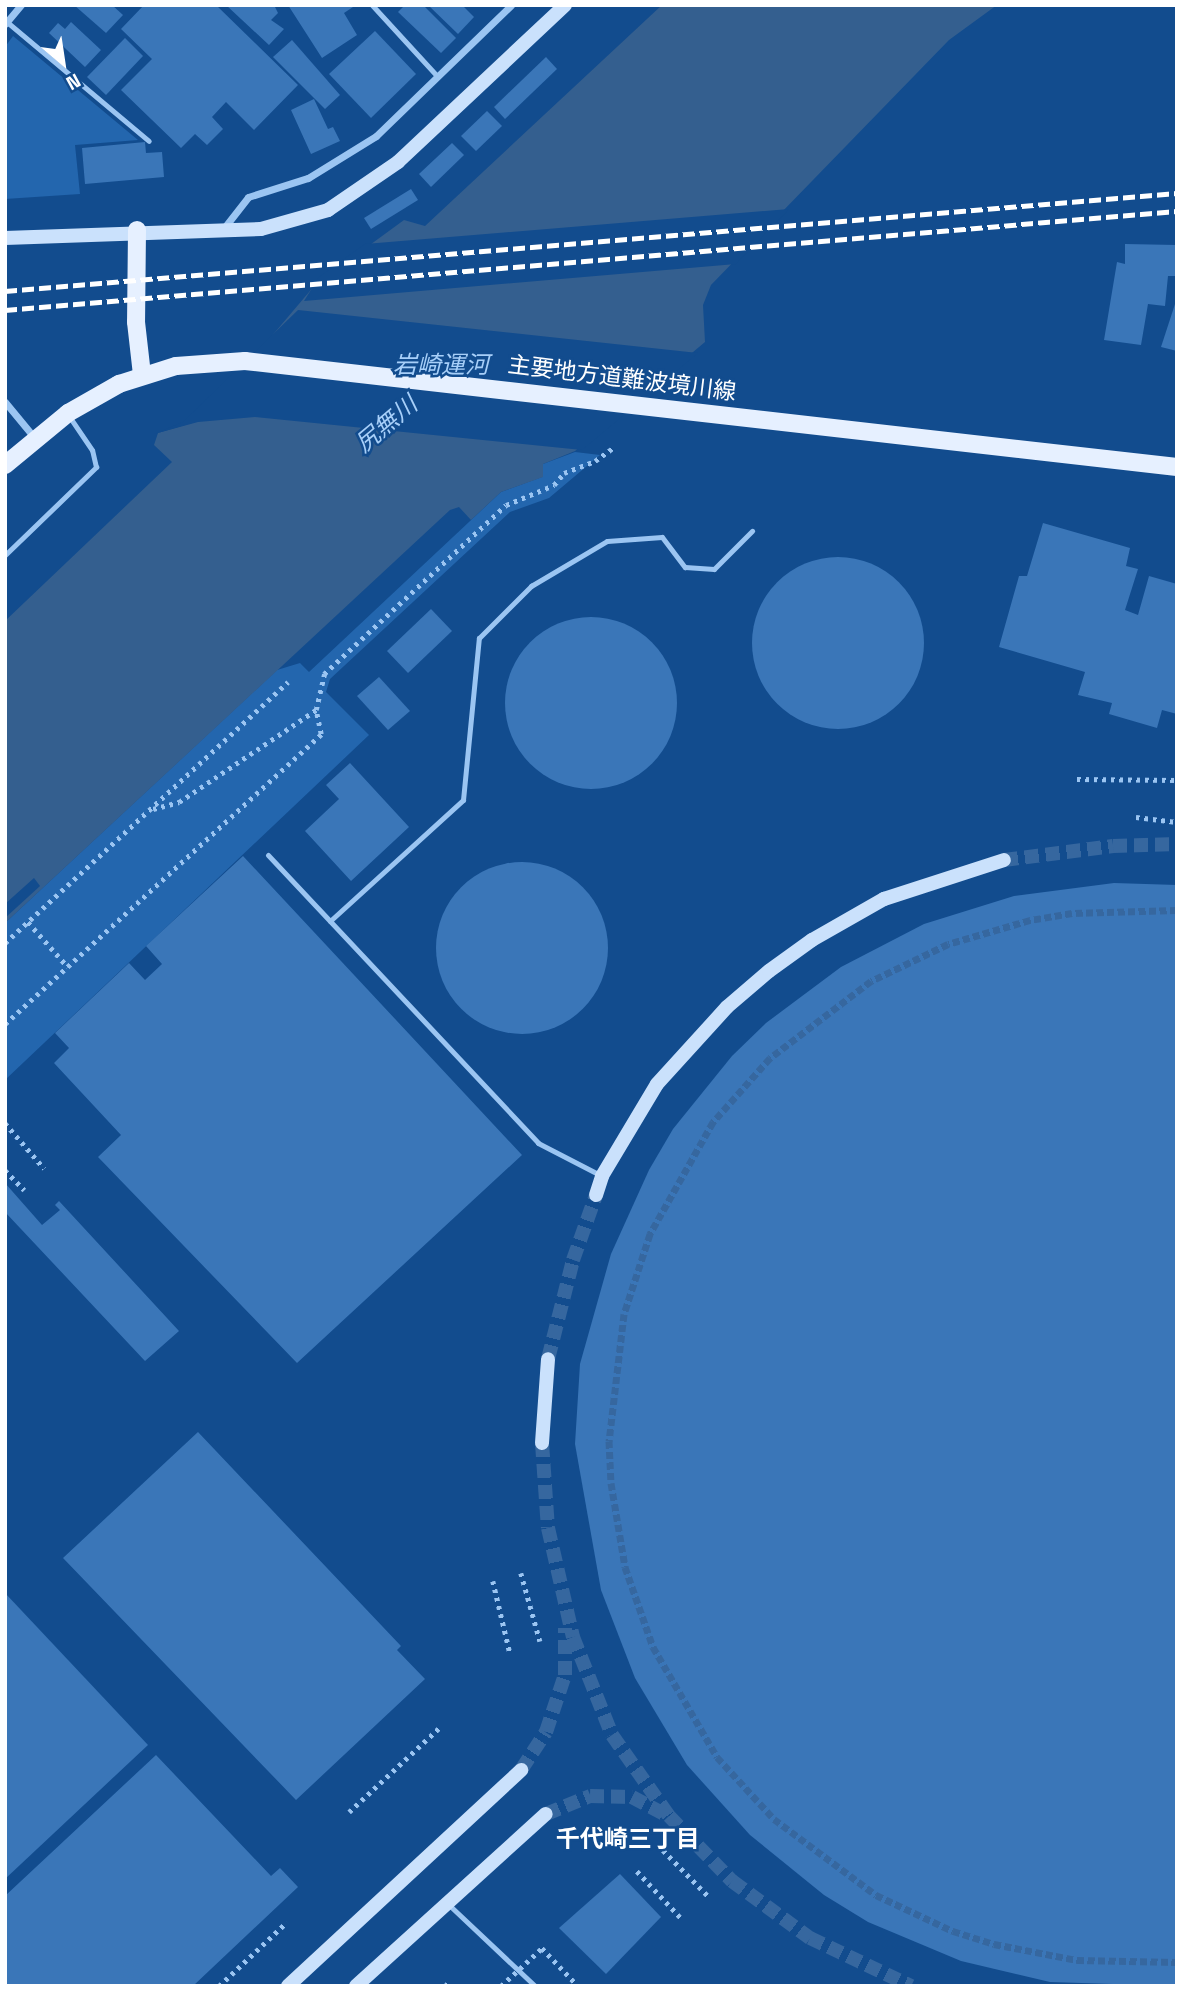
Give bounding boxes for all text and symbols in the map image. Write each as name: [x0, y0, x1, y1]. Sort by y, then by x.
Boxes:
north arrow: [28, 28, 98, 98]
text: N: [62, 68, 85, 96]
street label: 主要地方道難波境川線: [506, 350, 738, 406]
water label: 岩崎運河: [393, 351, 489, 379]
water label: 尻無川: [349, 390, 423, 458]
district label: 千代崎三丁目: [556, 1825, 700, 1853]

